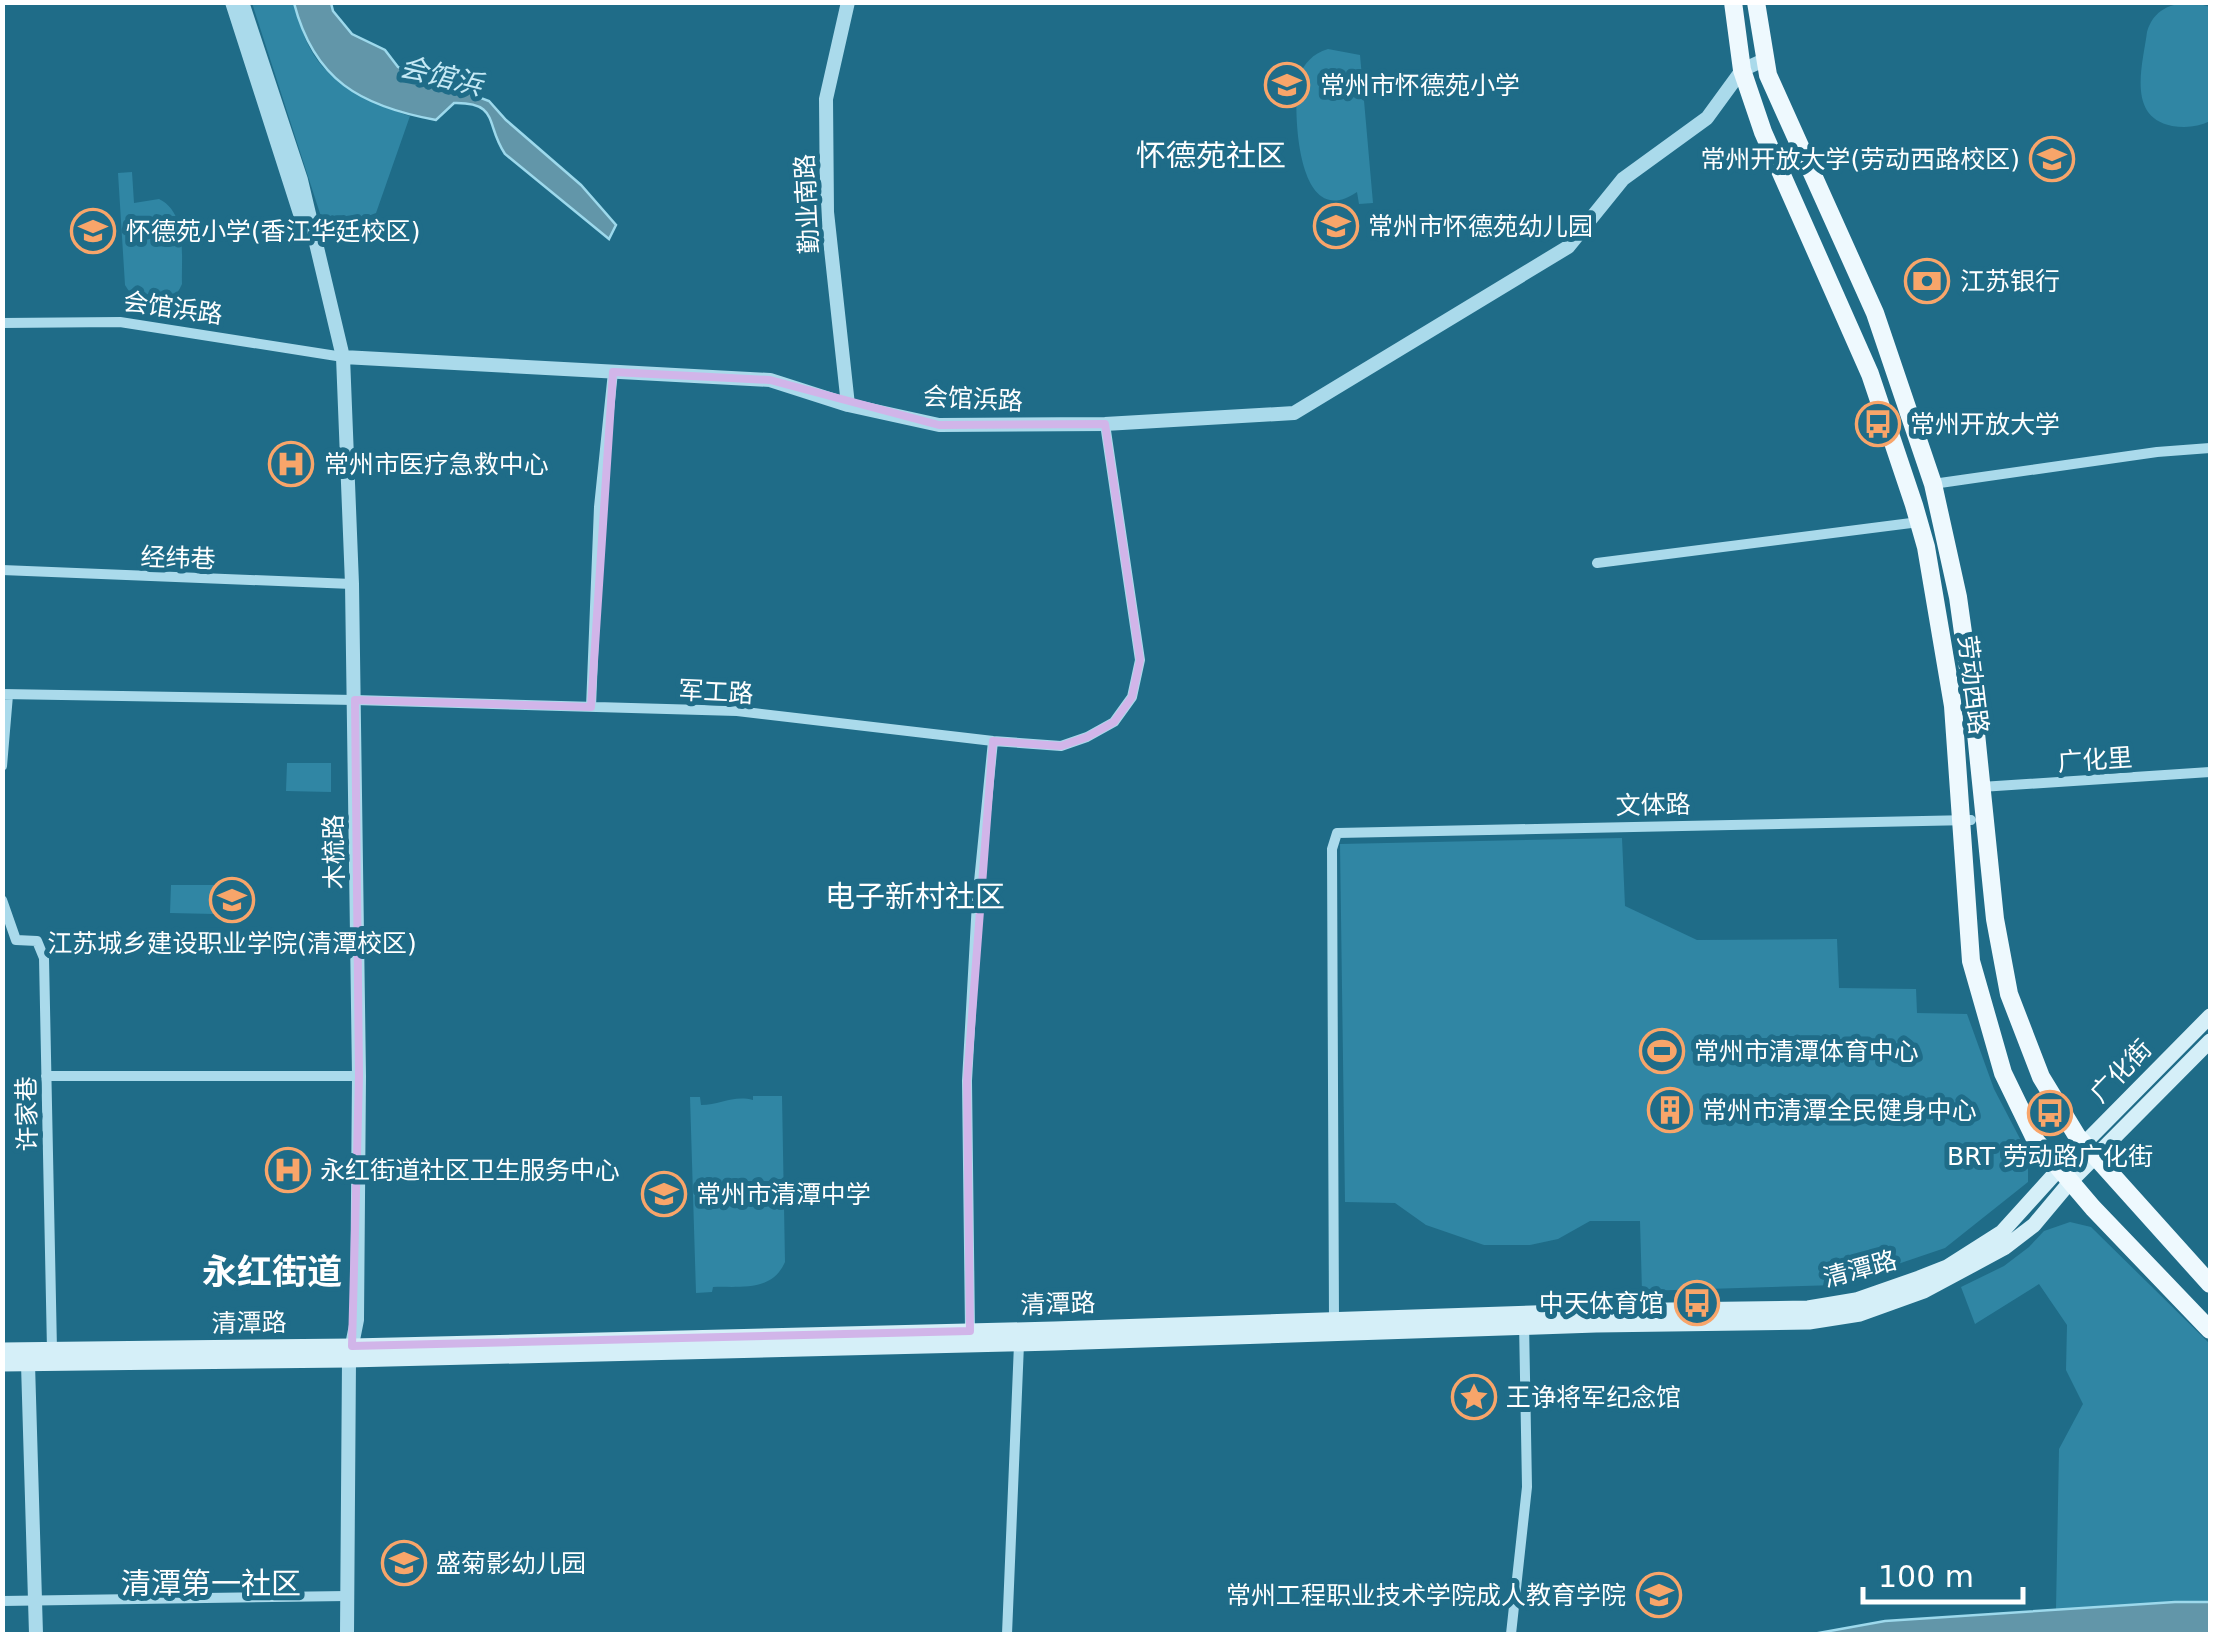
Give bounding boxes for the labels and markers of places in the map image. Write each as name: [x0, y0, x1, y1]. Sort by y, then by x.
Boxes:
school or university icon: 常州市怀德苑小学: [1264, 62, 1310, 108]
place label: 常州市怀德苑小学: [1320, 71, 1520, 100]
school or university icon: 常州开放大学(劳动西路校区): [2029, 136, 2075, 182]
place label: 常州开放大学(劳动西路校区): [1700, 145, 2020, 174]
school or university icon: 常州市怀德苑幼儿园: [1313, 203, 1359, 249]
school or university icon: 怀德苑小学(香江华廷校区): [70, 208, 116, 254]
place label: 常州市怀德苑幼儿园: [1368, 212, 1593, 241]
place label: 怀德苑小学(香江华廷校区): [126, 217, 421, 246]
bank icon: 江苏银行: [1904, 258, 1950, 304]
place label: 江苏银行: [1960, 267, 2060, 296]
bus stop icon: 常州开放大学: [1855, 401, 1901, 447]
place label: 常州开放大学: [1910, 410, 2060, 439]
hospital icon: 常州市医疗急救中心: [268, 441, 314, 487]
place label: 常州市医疗急救中心: [324, 450, 549, 479]
school or university icon: 江苏城乡建设职业学院(清潭校区): [209, 877, 255, 923]
place label: 江苏城乡建设职业学院(清潭校区): [47, 929, 417, 958]
sports icon: 常州市清潭体育中心: [1639, 1028, 1685, 1074]
place label: 常州市清潭体育中心: [1694, 1037, 1919, 1066]
building icon: 常州市清潭全民健身中心: [1647, 1087, 1693, 1133]
bus stop icon: BRT 劳动路广化街: [2027, 1090, 2073, 1136]
place label: 常州市清潭全民健身中心: [1702, 1096, 1977, 1125]
place label: BRT 劳动路广化街: [1947, 1142, 2153, 1171]
hospital icon: 永红街道社区卫生服务中心: [265, 1147, 311, 1193]
place label: 永红街道社区卫生服务中心: [320, 1156, 620, 1185]
school or university icon: 常州市清潭中学: [641, 1171, 687, 1217]
place label: 常州市清潭中学: [696, 1180, 871, 1209]
bus stop icon: 中天体育馆: [1674, 1280, 1720, 1326]
place label: 中天体育馆: [1539, 1289, 1664, 1318]
place icon: 王诤将军纪念馆: [1451, 1374, 1497, 1420]
place label: 王诤将军纪念馆: [1506, 1383, 1681, 1412]
school or university icon: 盛菊影幼儿园: [381, 1540, 427, 1586]
place label: 盛菊影幼儿园: [436, 1549, 586, 1578]
school or university icon: 常州工程职业技术学院成人教育学院: [1636, 1572, 1682, 1618]
place label: 常州工程职业技术学院成人教育学院: [1226, 1581, 1626, 1610]

